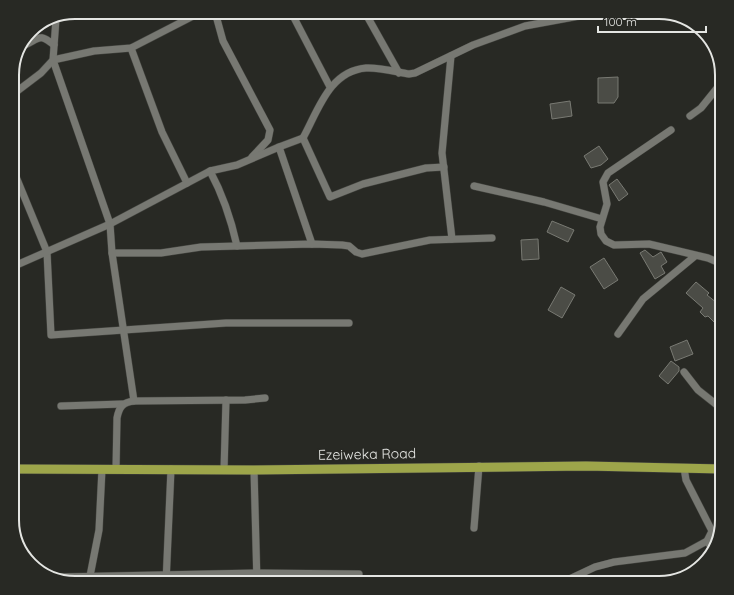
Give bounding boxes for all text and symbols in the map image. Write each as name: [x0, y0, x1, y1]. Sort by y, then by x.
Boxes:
scale bar: [598, 8, 706, 34]
text: 100 m: [604, 14, 637, 29]
street label: Ezeiweka Road: [318, 444, 416, 464]

